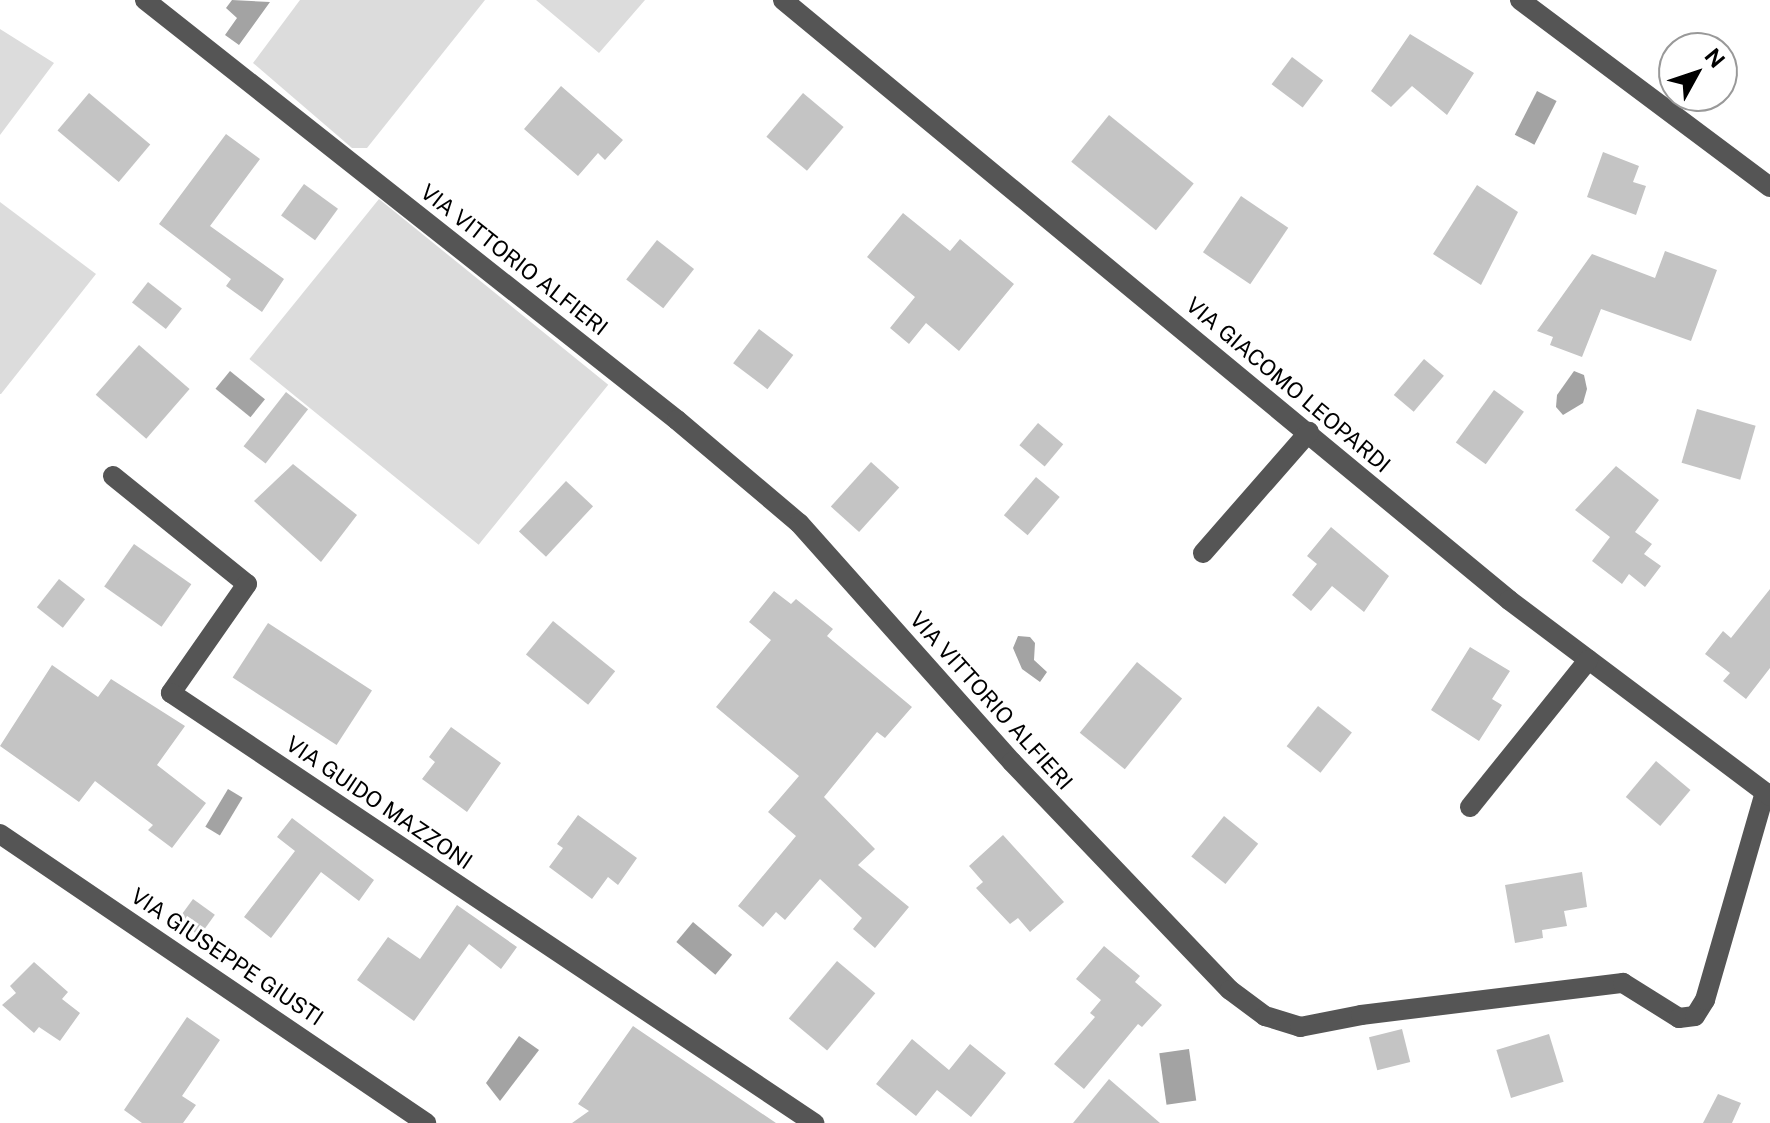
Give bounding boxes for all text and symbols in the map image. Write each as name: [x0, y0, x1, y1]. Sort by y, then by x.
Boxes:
north arrow: [1658, 32, 1738, 112]
text: N: [1699, 43, 1730, 73]
street label: VIA VITTORIO ALFIERI: [415, 179, 613, 341]
street label: VIA GIACOMO LEOPARDI: [1180, 292, 1396, 478]
street label: VIA VITTORIO ALFIERI: [904, 606, 1078, 796]
street label: VIA GUIDO MAZZONI: [281, 731, 477, 875]
street label: VIA GIUSEPPE GIUSTI: [126, 883, 328, 1031]

